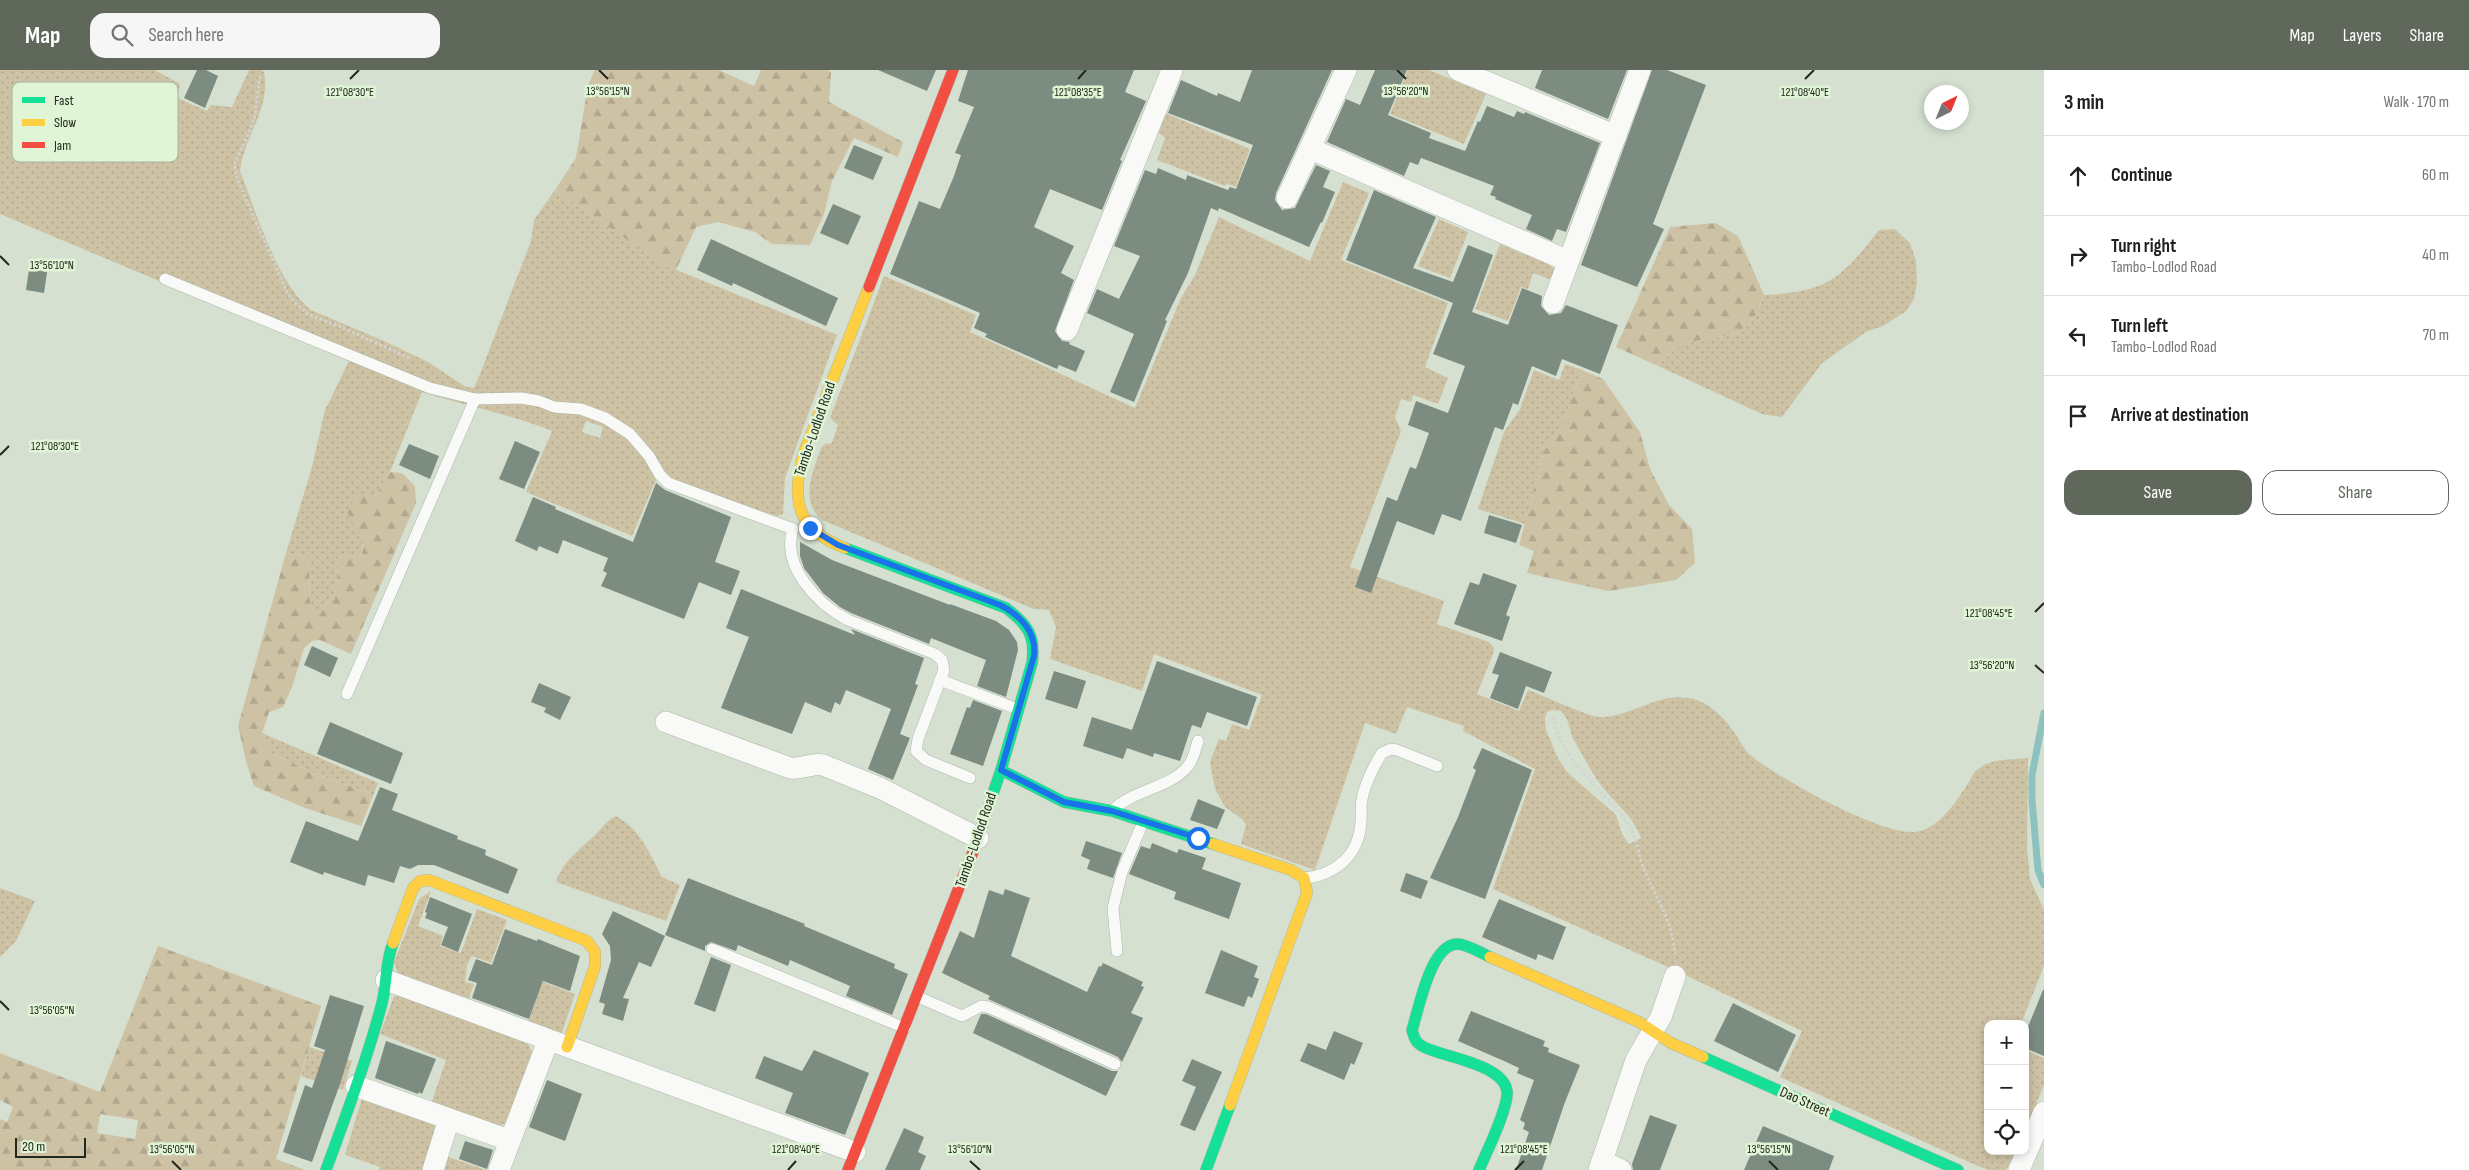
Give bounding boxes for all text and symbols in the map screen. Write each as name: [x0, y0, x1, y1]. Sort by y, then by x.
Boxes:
search box: [90, 13, 440, 58]
text: Map: [25, 21, 60, 50]
icon: search: [108, 21, 136, 49]
text: Search here: [148, 24, 224, 47]
text: Map: [2290, 25, 2315, 46]
text: Layers: [2343, 25, 2382, 46]
text: Share: [2410, 25, 2444, 46]
legend: [12, 82, 178, 162]
text: 13°56'15"N: [586, 84, 630, 99]
text: 13°56'20"N: [1384, 84, 1428, 99]
text: 121°08'30"E: [326, 85, 374, 100]
text: 121°08'35"E: [1054, 85, 1102, 100]
text: 121°08'40"E: [1781, 85, 1829, 100]
north arrow: [1924, 85, 1969, 130]
text: 3 min: [2064, 90, 2104, 115]
text: Fast: [54, 92, 74, 109]
text: Walk · 170 m: [2384, 93, 2449, 112]
text: Slow: [54, 114, 76, 131]
text: Jam: [53, 137, 71, 154]
icon: ahead: [2064, 162, 2092, 190]
text: Continue: [2111, 164, 2172, 187]
text: 60 m: [2422, 166, 2449, 185]
text: Turn right: [2111, 235, 2176, 258]
icon: right: [2064, 242, 2092, 270]
text: 40 m: [2422, 246, 2449, 265]
text: 13°56'10"N: [30, 258, 74, 273]
text: Tambo-Lodlod Road: [2111, 258, 2217, 277]
text: Turn left: [2111, 315, 2168, 338]
icon: left: [2064, 322, 2092, 350]
text: 70 m: [2423, 326, 2449, 345]
text: Tambo-Lodlod Road: [2111, 338, 2217, 357]
street label: Tambo-Lodlod Road: [790, 379, 840, 479]
icon: arrive: [2064, 402, 2092, 430]
text: Arrive at destination: [2111, 404, 2249, 427]
text: 121°08'30"E: [31, 439, 79, 454]
button: Save: [2064, 470, 2252, 515]
button: Share: [2262, 470, 2449, 515]
route end: [799, 517, 822, 540]
text: 121°08'45"E: [1965, 606, 2013, 621]
text: 13°56'20"N: [1970, 658, 2014, 673]
street label: Tambo-Lodlod Road: [951, 790, 1001, 890]
route start: [1187, 827, 1210, 850]
text: 13°56'05"N: [30, 1003, 74, 1018]
map controls: [1984, 1020, 2029, 1155]
button: +: [1984, 1020, 2029, 1065]
button: −: [1984, 1065, 2029, 1110]
street label: Dao Street: [1777, 1082, 1834, 1122]
button: locate: [1984, 1110, 2029, 1155]
scale bar: [15, 1135, 86, 1158]
text: 20 m: [22, 1138, 45, 1155]
text: 13°56'05"N: [150, 1142, 194, 1157]
text: 121°08'40"E: [772, 1142, 820, 1157]
text: 13°56'10"N: [948, 1142, 992, 1157]
text: 121°08'45"E: [1500, 1142, 1548, 1157]
text: 13°56'15"N: [1747, 1142, 1791, 1157]

